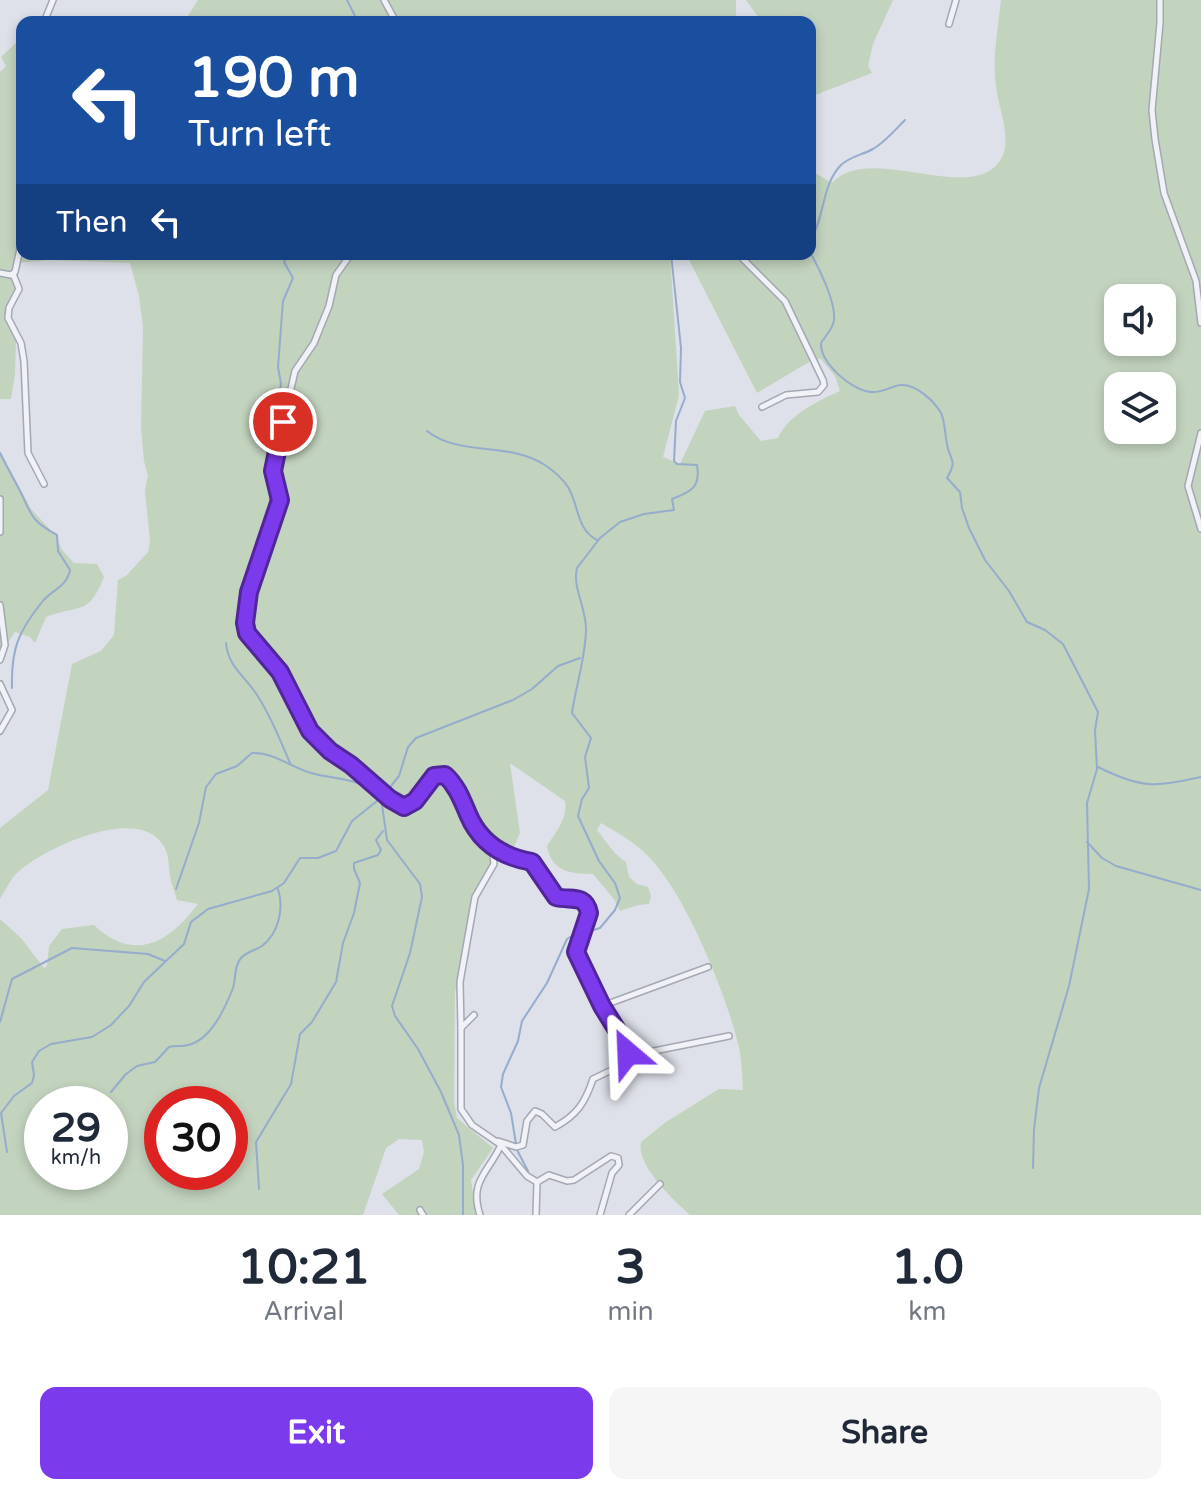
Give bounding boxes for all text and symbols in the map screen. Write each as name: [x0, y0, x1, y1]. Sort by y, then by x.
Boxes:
text: 190 m: [188, 45, 359, 112]
icon: left: [56, 48, 160, 152]
text: Turn left: [188, 113, 331, 156]
icon: left: [144, 200, 188, 244]
text: Then: [56, 204, 128, 241]
map controls: [1104, 284, 1176, 444]
button: sound: [1104, 284, 1176, 356]
button: layers: [1104, 372, 1176, 444]
pin: [249, 388, 317, 456]
icon: arrive: [261, 400, 305, 444]
position arrow: [586, 1011, 670, 1095]
speed limit sign: 30: [144, 1086, 248, 1190]
text: 29: [51, 1104, 101, 1152]
text: km/h: [51, 1146, 101, 1170]
text: 10:21: [237, 1239, 370, 1297]
text: 3: [616, 1239, 646, 1297]
text: 1.0: [891, 1239, 964, 1297]
text: Arrival: [264, 1296, 344, 1327]
text: min: [608, 1296, 654, 1327]
text: km: [908, 1296, 946, 1327]
button: Exit: [40, 1387, 593, 1479]
button: Share: [609, 1387, 1161, 1479]

